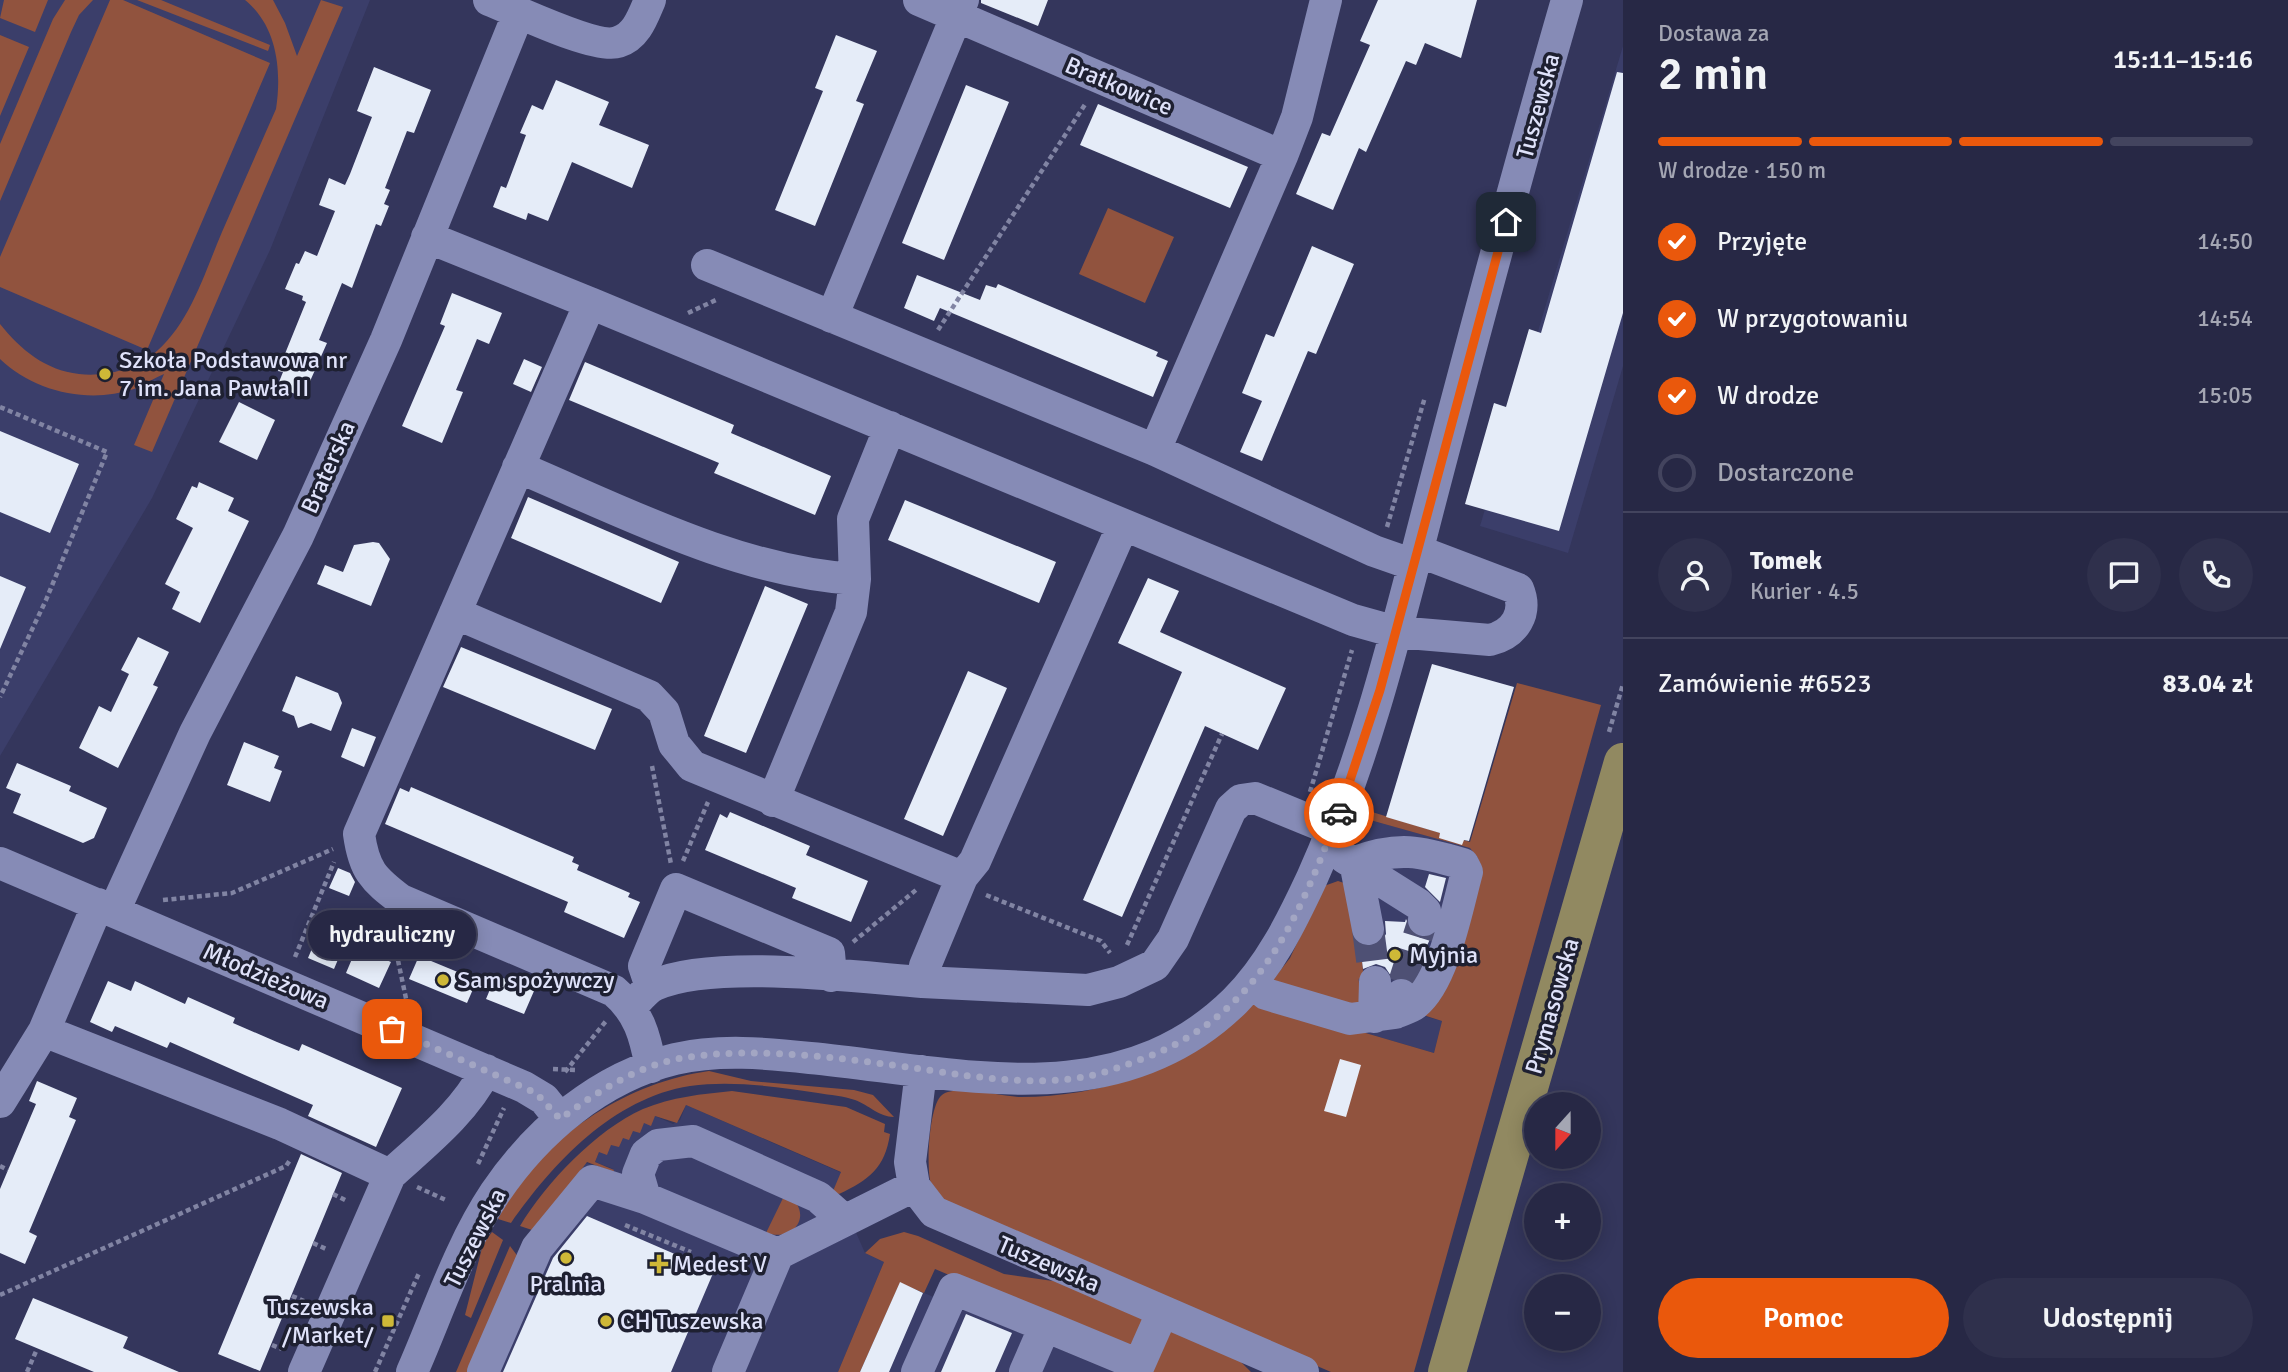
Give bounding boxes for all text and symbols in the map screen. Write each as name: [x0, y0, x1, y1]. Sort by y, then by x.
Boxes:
text: Dostawa za: [1658, 19, 1769, 48]
text: 15:11–15:16: [2113, 44, 2253, 76]
text: 2 min: [1658, 46, 1768, 102]
street label: Bratkowice: [1061, 50, 1177, 122]
street label: Tuszewska: [1510, 50, 1566, 162]
text: W drodze · 150 m: [1658, 156, 1826, 185]
pin: [1476, 192, 1536, 252]
icon: home: [1487, 203, 1525, 241]
icon: check: [1658, 223, 1696, 261]
text: Przyjęte: [1717, 226, 1807, 258]
text: 14:50: [2197, 227, 2253, 256]
icon: check: [1658, 300, 1696, 338]
text: W przygotowaniu: [1717, 303, 1908, 335]
text: 14:54: [2197, 304, 2253, 333]
place label: Szkoła Podstawowa nr 7 im. Jana Pawła II: [119, 345, 347, 403]
marker: Szkoła Podstawowa nr 7 im. Jana Pawła II: [97, 366, 113, 382]
icon: check: [1658, 377, 1696, 415]
text: W drodze: [1717, 380, 1819, 412]
text: 15:05: [2197, 381, 2253, 410]
street label: Braterska: [294, 416, 362, 518]
text: Dostarczone: [1717, 457, 1854, 489]
button: person: [1658, 538, 1732, 612]
button: chat: [2087, 538, 2161, 612]
button: phone: [2179, 538, 2253, 612]
text: Tomek: [1750, 545, 1822, 577]
text: Kurier · 4.5: [1750, 577, 1859, 606]
text: Zamówienie #6523: [1658, 668, 1871, 700]
text: 83.04 zł: [2162, 668, 2253, 700]
courier: [1304, 778, 1374, 848]
icon: car: [1320, 794, 1358, 832]
callout: hydrauliczny: [308, 910, 476, 959]
text: hydrauliczny: [329, 920, 455, 949]
street label: Prymasowska: [1518, 935, 1586, 1077]
street label: Młodzieżowa: [199, 936, 333, 1016]
place label: Myjnia: [1409, 940, 1478, 970]
marker: Myjnia: [1387, 947, 1403, 963]
place label: Sam spożywczy: [457, 965, 614, 995]
marker: Sam spożywczy: [435, 972, 451, 988]
pin: [362, 999, 422, 1059]
icon: bag: [373, 1010, 411, 1048]
north arrow: [1524, 1092, 1601, 1169]
map controls: [1524, 1092, 1601, 1351]
street label: Tuszewska: [437, 1183, 513, 1293]
button: +: [1524, 1183, 1601, 1260]
street label: Tuszewska: [994, 1229, 1104, 1299]
place label: Medest V: [673, 1249, 767, 1279]
marker: Pralnia: [558, 1250, 574, 1266]
marker: Medest V: [651, 1256, 667, 1272]
place label: Pralnia: [530, 1269, 602, 1299]
button: −: [1524, 1274, 1601, 1351]
button: Pomoc: [1658, 1278, 1949, 1358]
button: Udostępnij: [1963, 1278, 2253, 1358]
place label: Tuszewska /Market/: [266, 1292, 374, 1350]
place label: CH Tuszewska: [620, 1306, 764, 1336]
marker: Tuszewska /Market/: [380, 1313, 396, 1329]
marker: CH Tuszewska: [598, 1313, 614, 1329]

